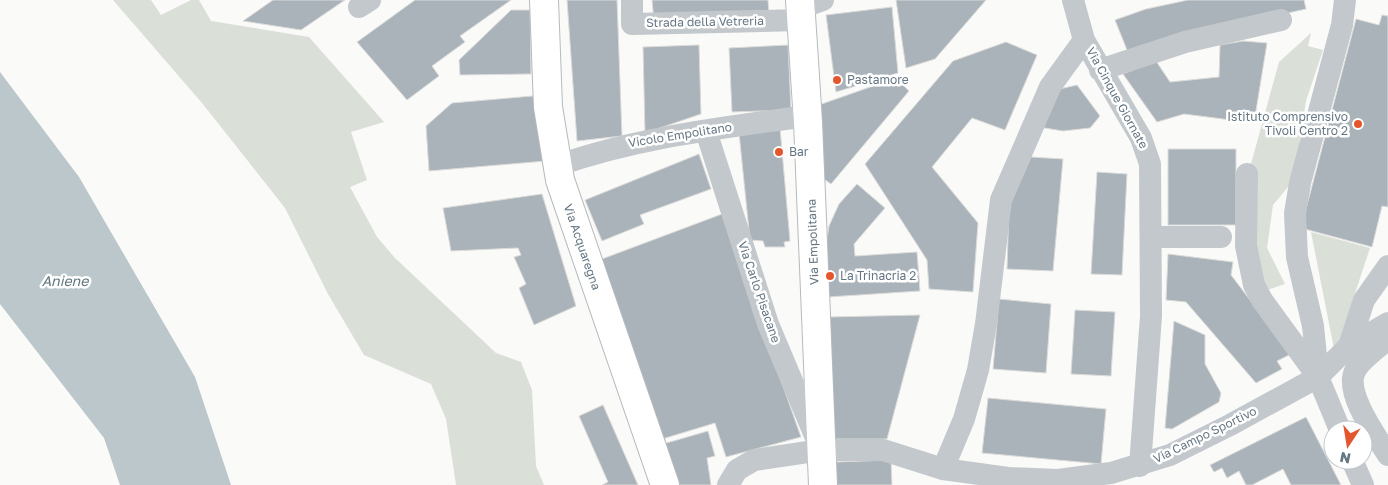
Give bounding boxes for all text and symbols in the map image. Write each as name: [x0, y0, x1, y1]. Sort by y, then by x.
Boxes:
street label: Strada della Vetreria: [646, 13, 764, 30]
street label: Via Cinque Giornate: [1083, 44, 1152, 151]
place label: Pastamore: [847, 72, 909, 87]
marker: Pastamore: [831, 74, 843, 86]
place label: Istituto Comprensivo Tivoli Centro 2: [1227, 109, 1348, 138]
marker: Istituto Comprensivo Tivoli Centro 2: [1352, 118, 1364, 130]
street label: Vicolo Empolitano: [627, 119, 733, 150]
place label: Bar: [789, 144, 809, 159]
marker: Bar: [773, 146, 785, 158]
street label: Via Empolitana: [803, 199, 822, 285]
street label: Via Acquaregna: [561, 202, 604, 292]
street label: Via Carlo Pisacane: [735, 239, 784, 345]
place label: La Trinacria 2: [840, 268, 916, 283]
marker: La Trinacria 2: [824, 270, 836, 282]
water label: Aniene: [42, 272, 89, 289]
street label: Via Campo Sportivo: [1151, 403, 1259, 466]
north arrow: [1323, 420, 1373, 470]
text: N: [1338, 449, 1352, 468]

